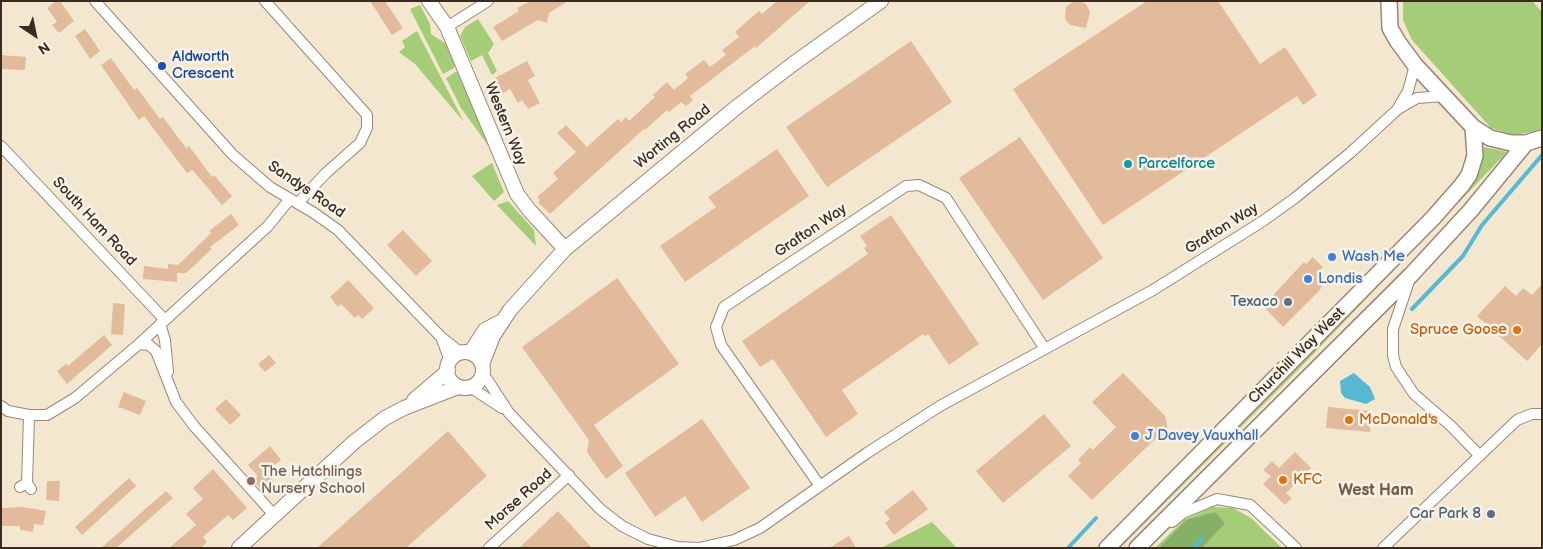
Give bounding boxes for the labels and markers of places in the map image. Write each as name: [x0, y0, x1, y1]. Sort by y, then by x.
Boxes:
place label: Aldworth Crescent: [172, 48, 234, 83]
marker: Aldworth Crescent: [156, 60, 168, 72]
place label: Parcelforce: [1138, 155, 1215, 173]
marker: Parcelforce: [1122, 158, 1134, 170]
place label: Wash Me: [1342, 248, 1405, 266]
marker: Wash Me: [1326, 251, 1338, 263]
place label: Londis: [1318, 270, 1363, 288]
marker: Londis: [1302, 273, 1314, 285]
place label: Texaco: [1230, 293, 1278, 311]
marker: Texaco: [1282, 296, 1294, 308]
place label: Spruce Goose: [1410, 321, 1507, 339]
marker: Spruce Goose: [1511, 324, 1523, 336]
place label: McDonald's: [1359, 411, 1438, 429]
marker: McDonald's: [1343, 414, 1355, 426]
place label: J Davey Vauxhall: [1145, 427, 1258, 445]
marker: J Davey Vauxhall: [1129, 430, 1141, 442]
place label: The Hatchlings Nursery School: [261, 463, 365, 498]
place label: KFC: [1293, 471, 1322, 489]
marker: KFC: [1277, 474, 1289, 486]
marker: The Hatchlings Nursery School: [245, 475, 257, 487]
place label: Car Park 8: [1409, 505, 1481, 523]
marker: Car Park 8: [1485, 508, 1497, 520]

